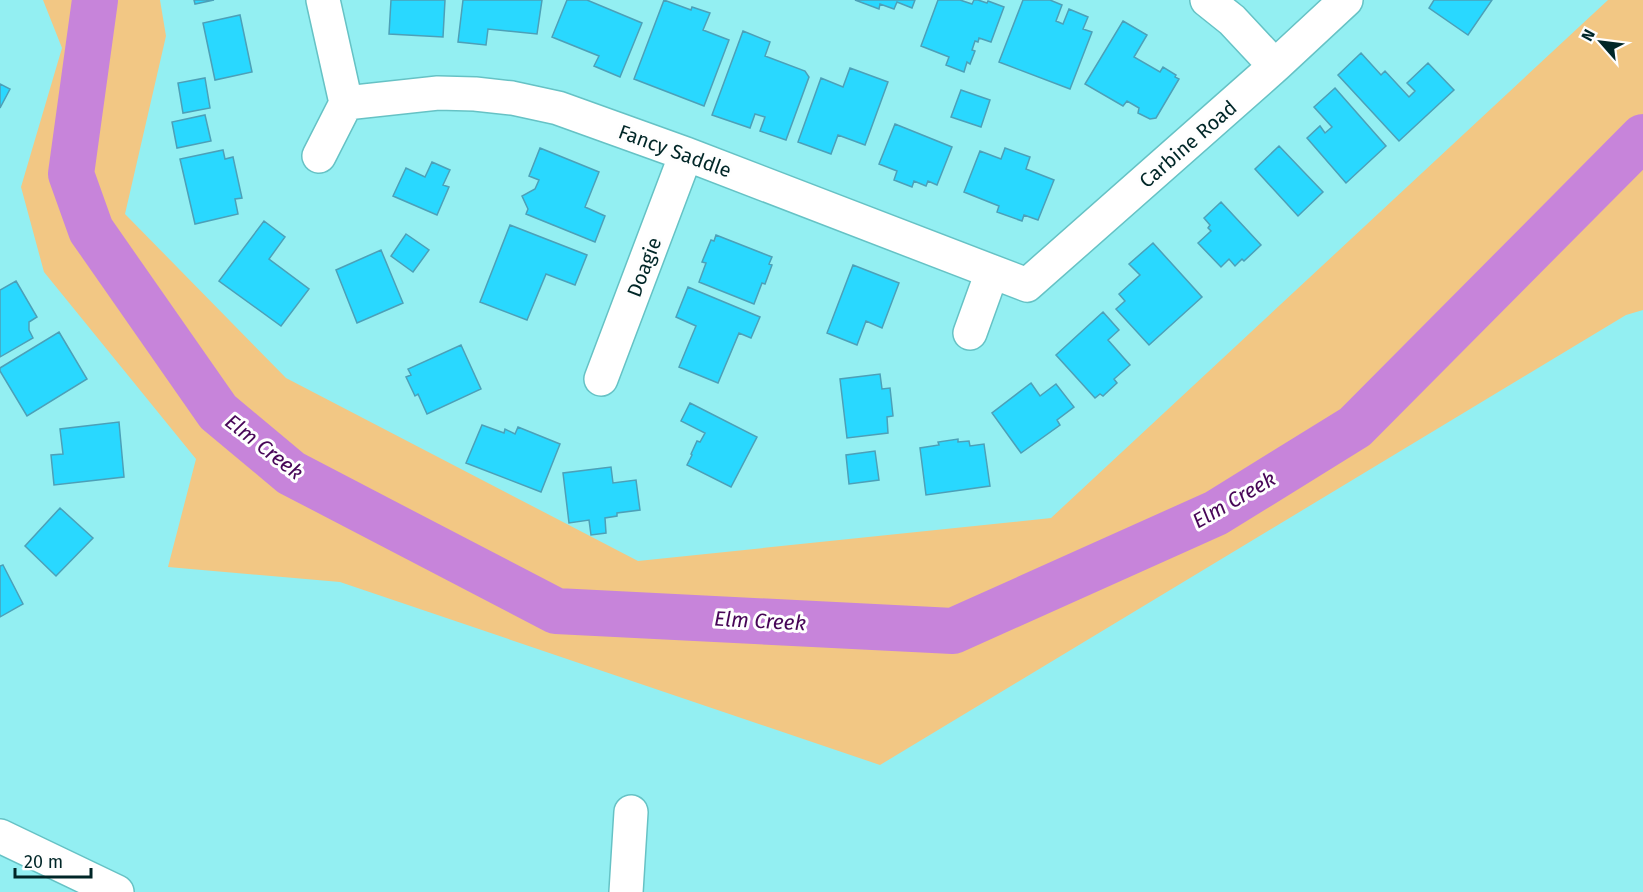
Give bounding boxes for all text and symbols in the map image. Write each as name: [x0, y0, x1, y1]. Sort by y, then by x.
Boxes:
north arrow: [1571, 12, 1631, 72]
text: N: [1577, 26, 1599, 44]
street label: Carbine Road: [1134, 95, 1242, 193]
street label: Fancy Saddle: [615, 119, 735, 183]
street label: Doagie: [622, 234, 666, 300]
water label: Elm Creek: [220, 408, 308, 486]
water label: Elm Creek: [1188, 466, 1280, 534]
water label: Elm Creek: [713, 606, 807, 636]
scale bar: [15, 841, 92, 879]
text: 20 m: [24, 851, 63, 873]

